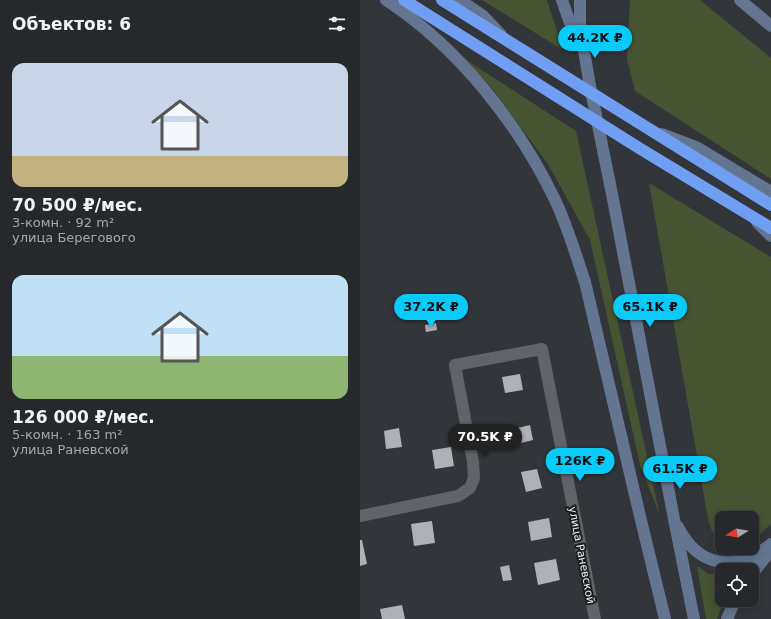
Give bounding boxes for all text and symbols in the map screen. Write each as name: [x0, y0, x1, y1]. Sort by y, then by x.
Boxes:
icon: filters: [326, 13, 348, 35]
text: Объектов: 6: [12, 14, 131, 34]
pin: 44.2K ₽: [558, 25, 632, 59]
text: 44.2K ₽: [567, 30, 623, 45]
icon: home: [144, 89, 216, 161]
text: 70 500 ₽/мес.: [12, 195, 143, 215]
text: 3-комн. · 92 m²: [12, 215, 114, 230]
text: улица Берегового: [12, 230, 136, 245]
pin: 37.2K ₽: [394, 294, 468, 328]
pin: 65.1K ₽: [613, 294, 687, 328]
text: 37.2K ₽: [403, 299, 459, 314]
text: 65.1K ₽: [622, 299, 678, 314]
icon: home: [144, 301, 216, 373]
text: 126 000 ₽/мес.: [12, 407, 155, 427]
pin: 70.5K ₽: [448, 424, 522, 458]
text: 5-комн. · 163 m²: [12, 427, 122, 442]
text: 70.5K ₽: [457, 429, 513, 444]
text: улица Раневской: [12, 442, 129, 457]
pin: 126K ₽: [547, 448, 613, 482]
text: 126K ₽: [555, 453, 605, 468]
pin: 61.5K ₽: [643, 456, 717, 490]
text: 61.5K ₽: [652, 461, 708, 476]
street label: улица Раневской: [566, 505, 597, 605]
north arrow: [715, 511, 759, 555]
map controls: [715, 511, 759, 607]
button: locate: [715, 563, 759, 607]

